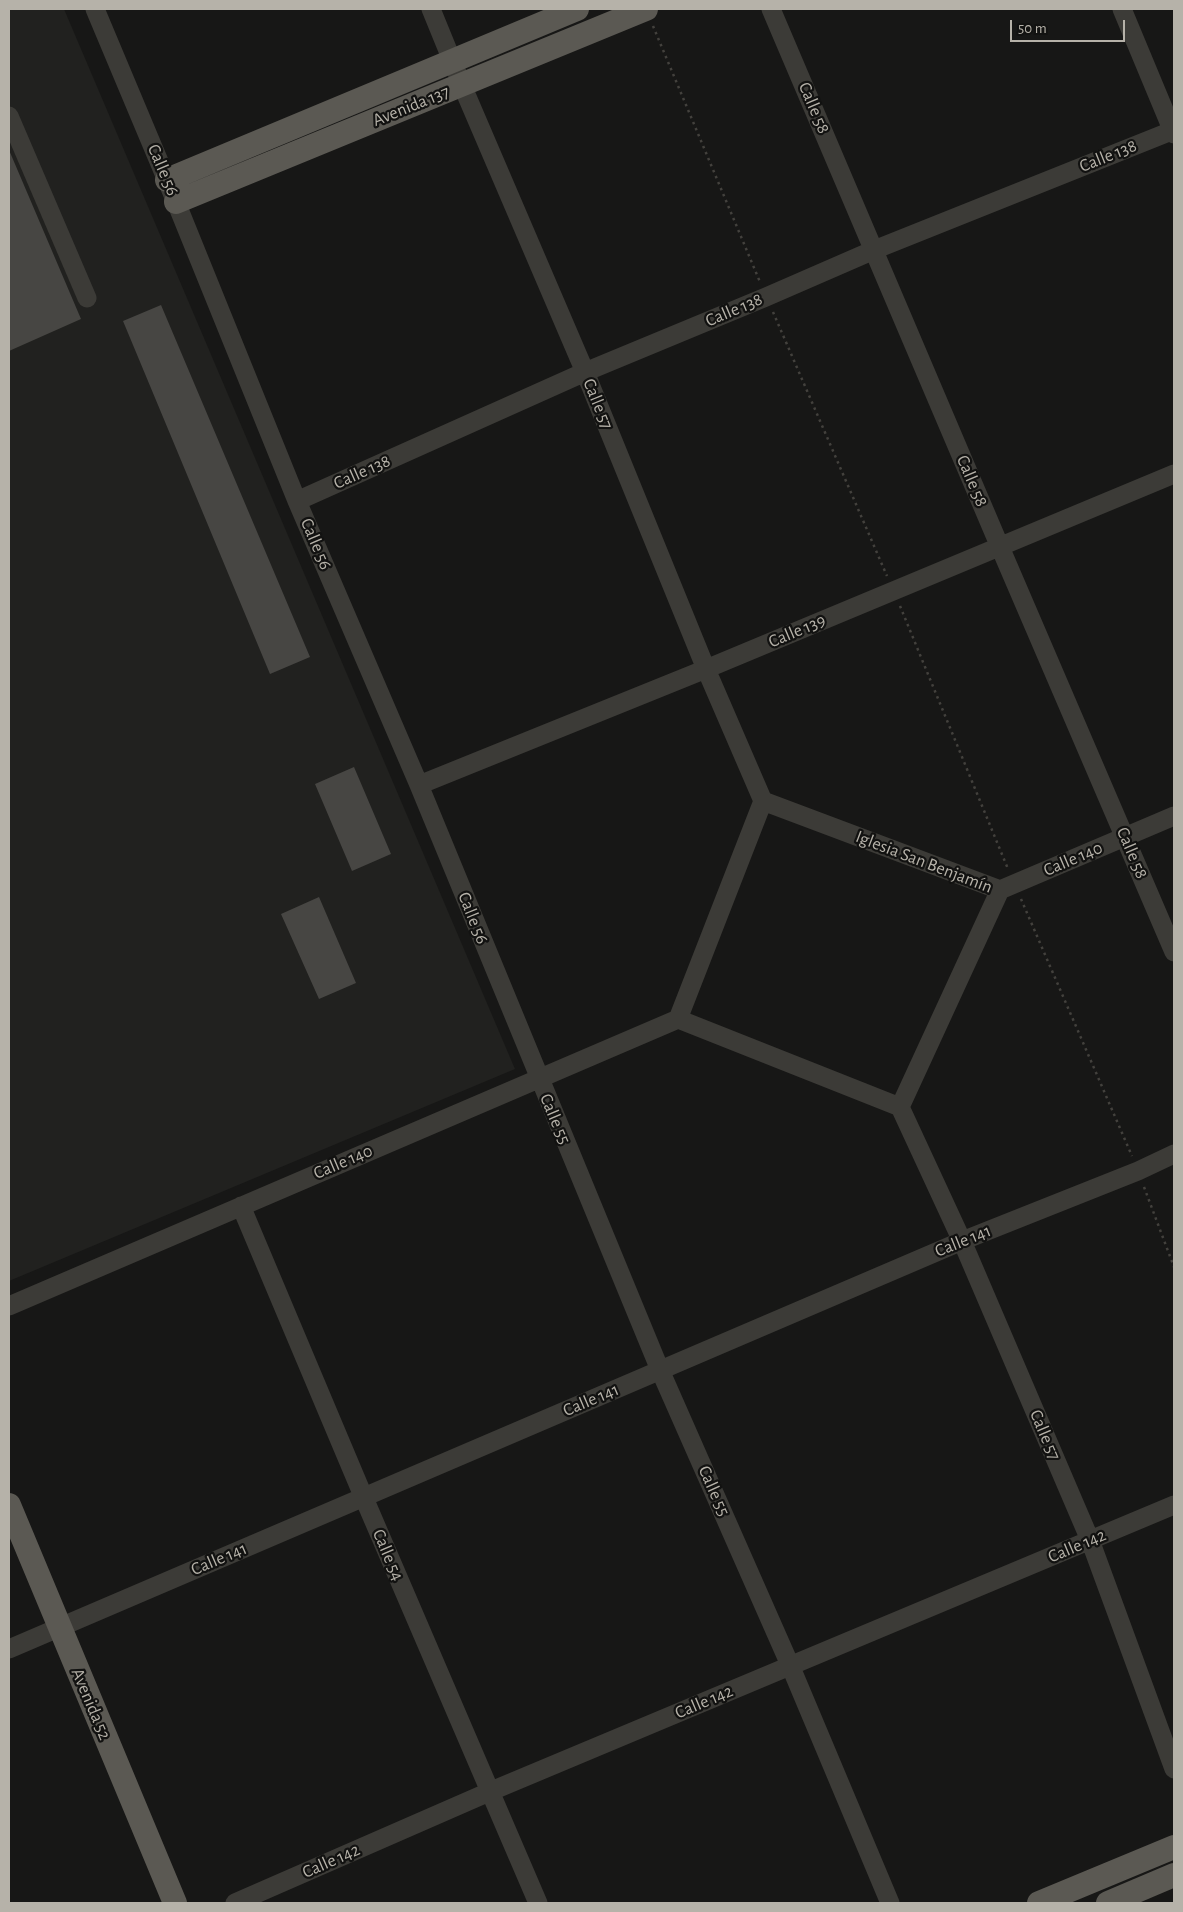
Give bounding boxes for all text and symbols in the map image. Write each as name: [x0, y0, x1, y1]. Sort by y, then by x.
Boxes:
scale bar: [1013, 10, 1128, 42]
text: 50 m: [1018, 21, 1047, 36]
street label: Calle 58: [794, 79, 834, 137]
street label: Avenida 137: [369, 81, 453, 131]
street label: Calle 138: [1076, 135, 1140, 177]
street label: Calle 56: [143, 141, 183, 199]
street label: Calle 138: [702, 288, 766, 332]
street label: Calle 57: [578, 375, 618, 433]
street label: Calle 138: [330, 450, 394, 494]
street label: Calle 58: [952, 452, 992, 510]
street label: Calle 56: [296, 515, 336, 573]
street label: Calle 139: [765, 609, 829, 653]
street label: Calle 58: [1112, 824, 1152, 882]
street label: Iglesia San Benjamín: [853, 826, 995, 898]
street label: Calle 140: [1040, 837, 1106, 881]
street label: Calle 56: [453, 889, 493, 947]
street label: Calle 55: [535, 1090, 575, 1148]
street label: Calle 140: [310, 1140, 376, 1184]
street label: Calle 141: [932, 1220, 994, 1262]
street label: Calle 141: [560, 1379, 622, 1421]
street label: Calle 57: [1025, 1406, 1065, 1464]
street label: Calle 55: [693, 1462, 735, 1520]
street label: Calle 142: [1045, 1524, 1109, 1568]
street label: Calle 54: [368, 1526, 408, 1584]
street label: Calle 141: [188, 1538, 250, 1580]
street label: Avenida 52: [66, 1665, 116, 1743]
street label: Calle 142: [672, 1680, 736, 1724]
street label: Calle 142: [299, 1839, 363, 1883]

